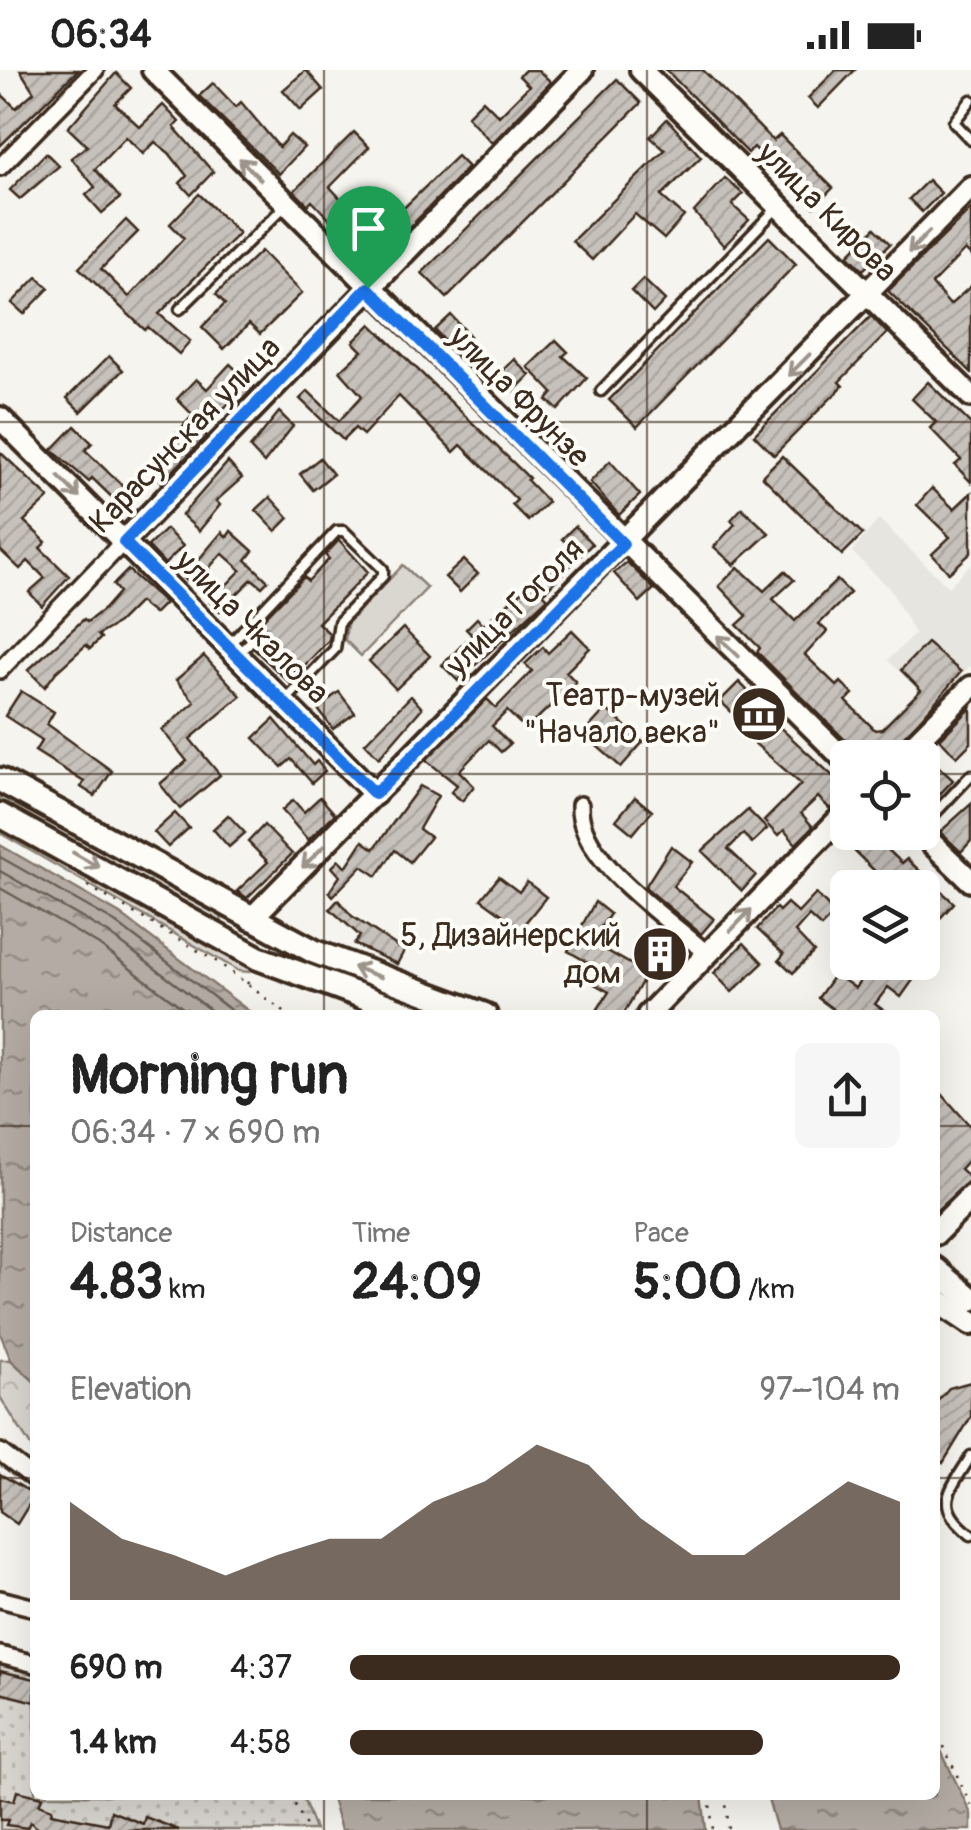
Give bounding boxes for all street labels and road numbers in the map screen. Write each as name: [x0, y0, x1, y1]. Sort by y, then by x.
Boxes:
street label: улица Кирова: [748, 133, 906, 291]
street label: улица Фрунзе: [439, 317, 598, 476]
street label: Карасунская улица: [81, 328, 289, 542]
street label: улица Гоголя: [437, 530, 592, 685]
street label: улица Чкалова: [166, 541, 338, 713]

